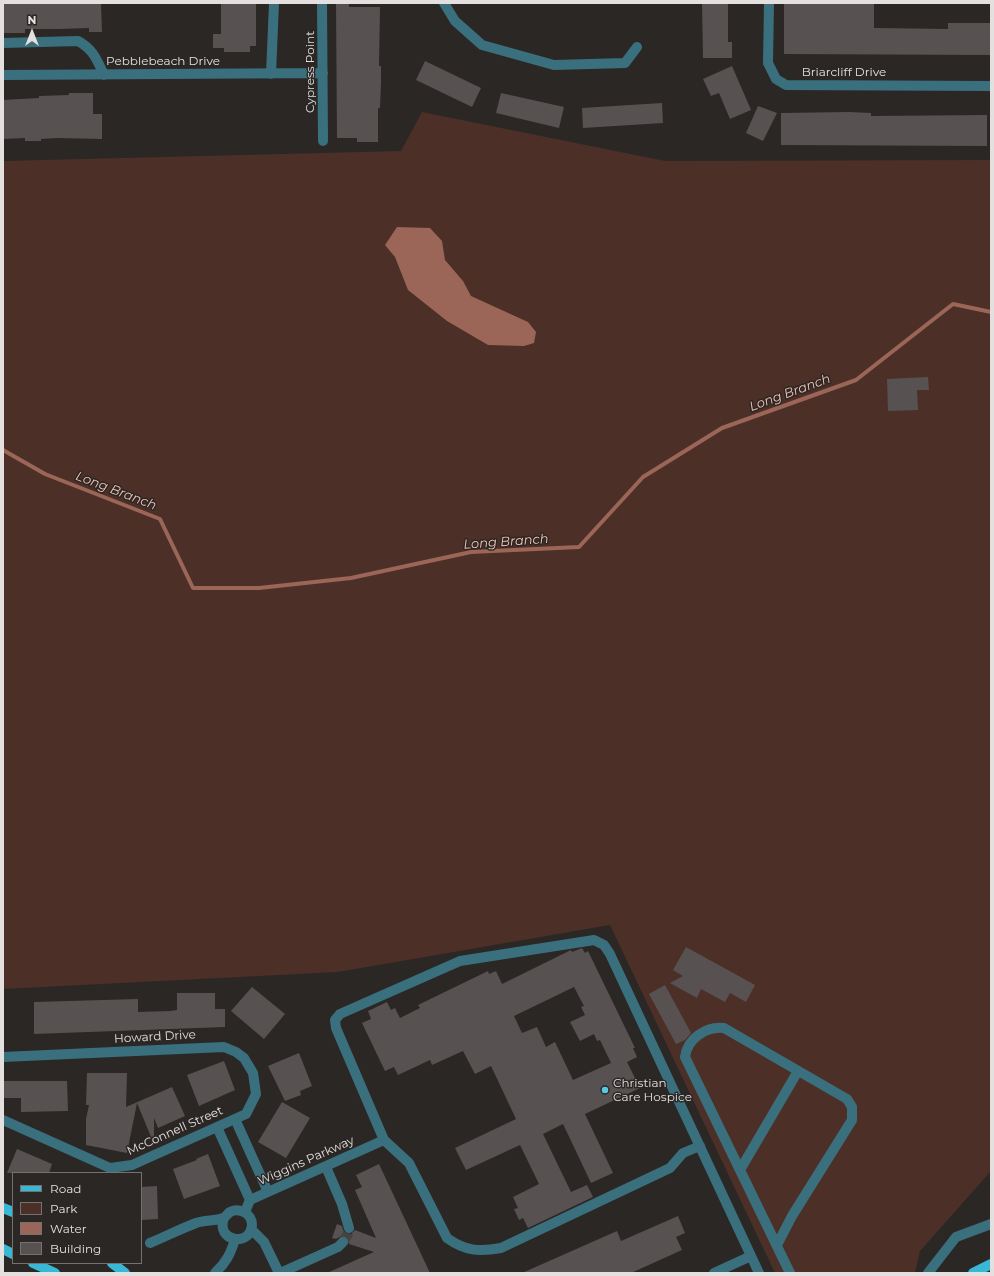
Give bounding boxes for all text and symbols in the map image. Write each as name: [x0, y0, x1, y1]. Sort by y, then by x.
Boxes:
north arrow: [12, 12, 52, 52]
text: N: [28, 13, 36, 27]
street label: Cypress Point: [303, 31, 317, 113]
street label: Pebblebeach Drive: [106, 54, 220, 68]
street label: Briarcliff Drive: [802, 65, 886, 79]
water label: Long Branch: [747, 371, 833, 415]
water label: Long Branch: [73, 468, 159, 514]
water label: Long Branch: [463, 531, 549, 553]
street label: Howard Drive: [114, 1028, 196, 1046]
place label: Christian Care Hospice: [613, 1076, 692, 1104]
marker: Christian Care Hospice: [600, 1085, 610, 1095]
street label: McConnell Street: [125, 1103, 225, 1159]
street label: Wiggins Parkway: [256, 1133, 356, 1189]
legend: [12, 1172, 142, 1264]
text: Road: [50, 1181, 81, 1196]
text: Park: [50, 1201, 77, 1216]
text: Water: [50, 1221, 86, 1236]
text: Building: [50, 1241, 101, 1256]

